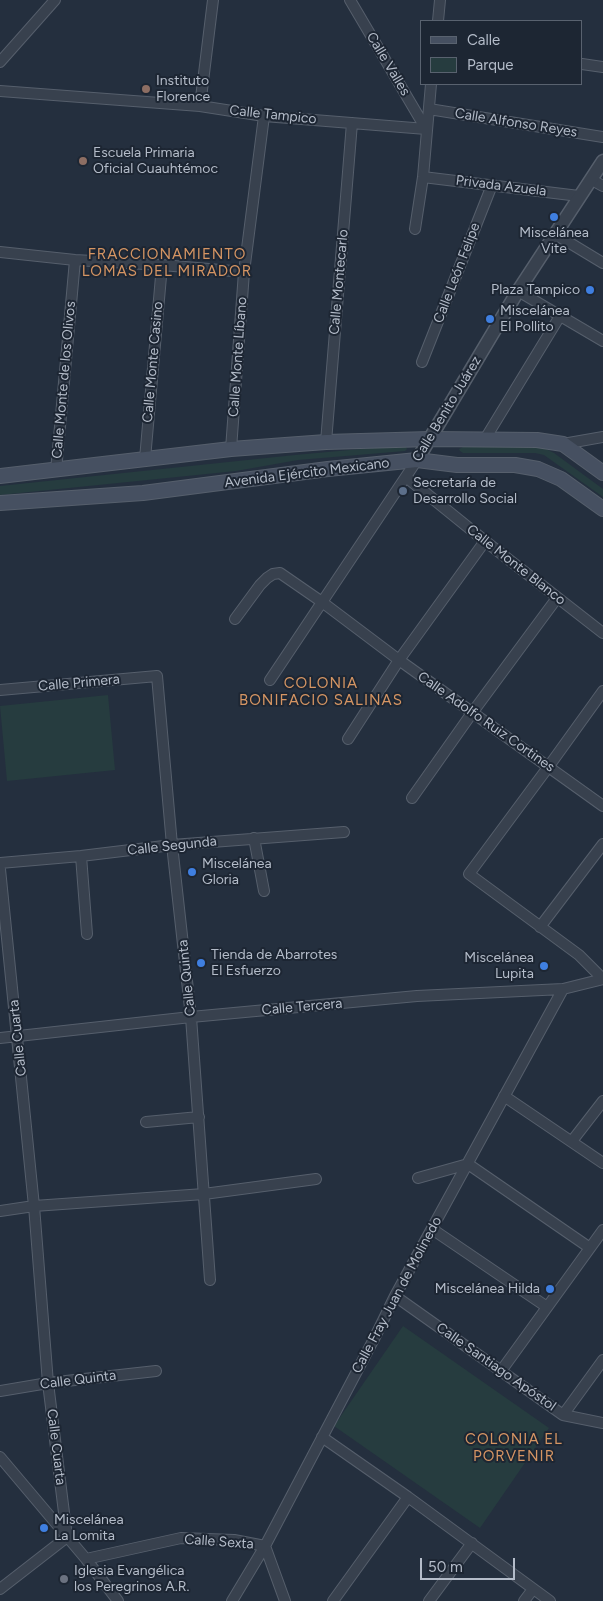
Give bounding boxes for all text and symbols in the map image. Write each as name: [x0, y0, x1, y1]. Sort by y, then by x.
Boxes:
legend: [420, 20, 583, 85]
street label: Calle Valles: [362, 29, 414, 99]
text: Calle: [467, 31, 500, 49]
text: Parque: [467, 56, 514, 74]
place label: Instituto Florence: [156, 73, 210, 105]
marker: Instituto Florence: [140, 83, 152, 95]
street label: Calle Tampico: [229, 102, 317, 128]
street label: Calle Alfonso Reyes: [454, 105, 578, 141]
place label: Escuela Primaria Oficial Cuauhtémoc: [93, 145, 218, 178]
marker: Escuela Primaria Oficial Cuauhtémoc: [77, 155, 89, 167]
street label: Privada Azuela: [455, 172, 547, 200]
marker: Miscelánea Vite: [548, 211, 560, 223]
street label: Calle León Felipe: [430, 220, 484, 326]
place label: Miscelánea Vite: [519, 225, 589, 258]
street label: Calle Montecarlo: [326, 229, 352, 335]
district label: FRACCIONAMIENTO LOMAS DEL MIRADOR: [80, 246, 254, 281]
place label: Plaza Tampico: [491, 282, 580, 298]
marker: Plaza Tampico: [584, 284, 596, 296]
street label: Calle Monte Líbano: [225, 296, 251, 418]
street label: Calle Monte de los Olivos: [49, 301, 79, 459]
street label: Calle Monte Casino: [139, 301, 167, 423]
place label: Miscelánea El Pollito: [500, 303, 570, 336]
marker: Miscelánea El Pollito: [484, 313, 496, 325]
street label: Calle Benito Juárez: [409, 353, 485, 465]
street label: Avenida Ejército Mexicano: [224, 455, 390, 491]
place label: Secretaría de Desarrollo Social: [413, 475, 517, 508]
marker: Secretaría de Desarrollo Social: [397, 485, 409, 497]
street label: Calle Monte Blanco: [463, 521, 569, 609]
street label: Calle Adolfo Ruiz Cortines: [414, 668, 558, 776]
street label: Calle Primera: [37, 671, 121, 695]
district label: COLONIA BONIFACIO SALINAS: [237, 675, 405, 710]
street label: Calle Segunda: [126, 833, 218, 859]
place label: Miscelánea Gloria: [202, 856, 272, 889]
marker: Miscelánea Gloria: [186, 866, 198, 878]
street label: Calle Quinta: [175, 939, 199, 1017]
place label: Tienda de Abarrotes El Esfuerzo: [211, 947, 337, 980]
place label: Miscelánea Lupita: [464, 950, 534, 982]
marker: Tienda de Abarrotes El Esfuerzo: [195, 957, 207, 969]
marker: Miscelánea Lupita: [538, 960, 550, 972]
street label: Calle Tercera: [261, 995, 343, 1019]
street label: Calle Cuarta: [6, 999, 30, 1077]
street label: Calle Fray Juan de Molinedo: [348, 1214, 446, 1376]
place label: Miscelánea Hilda: [435, 1281, 540, 1297]
marker: Miscelánea Hilda: [544, 1283, 556, 1295]
street label: Calle Santiago Apóstol: [433, 1319, 559, 1415]
street label: Calle Quinta: [39, 1367, 117, 1393]
street label: Calle Cuarta: [43, 1408, 69, 1486]
district label: COLONIA EL PORVENIR: [464, 1431, 564, 1466]
place label: Miscelánea La Lomita: [54, 1512, 124, 1544]
marker: Miscelánea La Lomita: [38, 1522, 50, 1534]
street label: Calle Sexta: [184, 1531, 254, 1553]
scale bar: [423, 1548, 518, 1580]
text: 50 m: [428, 1558, 463, 1576]
place label: Iglesia Evangélica los Peregrinos A.R.: [74, 1563, 189, 1595]
marker: Iglesia Evangélica los Peregrinos A.R.: [58, 1573, 70, 1585]

